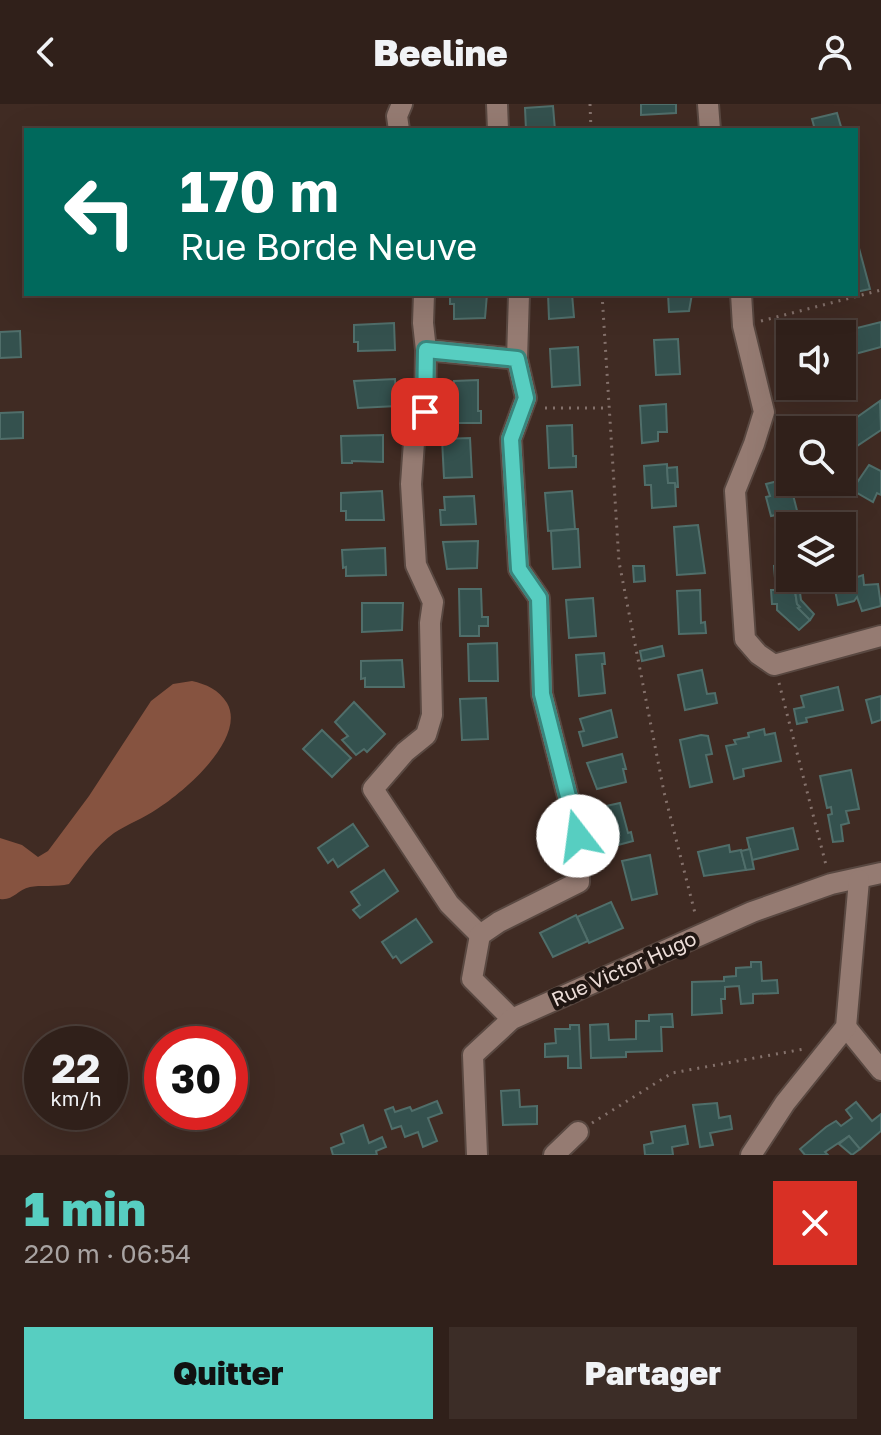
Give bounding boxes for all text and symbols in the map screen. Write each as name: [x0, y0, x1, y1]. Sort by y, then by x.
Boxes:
icon: back: [24, 30, 68, 74]
icon: person: [813, 30, 857, 74]
text: Beeline: [373, 31, 508, 74]
text: 170 m: [180, 157, 339, 224]
icon: left: [48, 160, 152, 264]
text: Rue Borde Neuve: [180, 225, 477, 268]
map controls: [776, 320, 856, 592]
button: sound: [776, 320, 856, 400]
pin: [391, 378, 459, 446]
icon: arrive: [403, 390, 447, 434]
button: search: [776, 416, 856, 496]
button: layers: [776, 512, 856, 592]
position arrow: [536, 794, 620, 878]
street label: Rue Victor Hugo: [547, 925, 700, 1011]
speed limit sign: 30: [144, 1026, 248, 1130]
text: 22: [52, 1044, 100, 1092]
text: km/h: [51, 1086, 101, 1110]
text: 1 min: [24, 1179, 146, 1237]
button: close: [773, 1181, 857, 1265]
text: 220 m · 06:54: [24, 1238, 191, 1269]
button: Quitter: [24, 1327, 433, 1419]
button: Partager: [449, 1327, 857, 1419]

